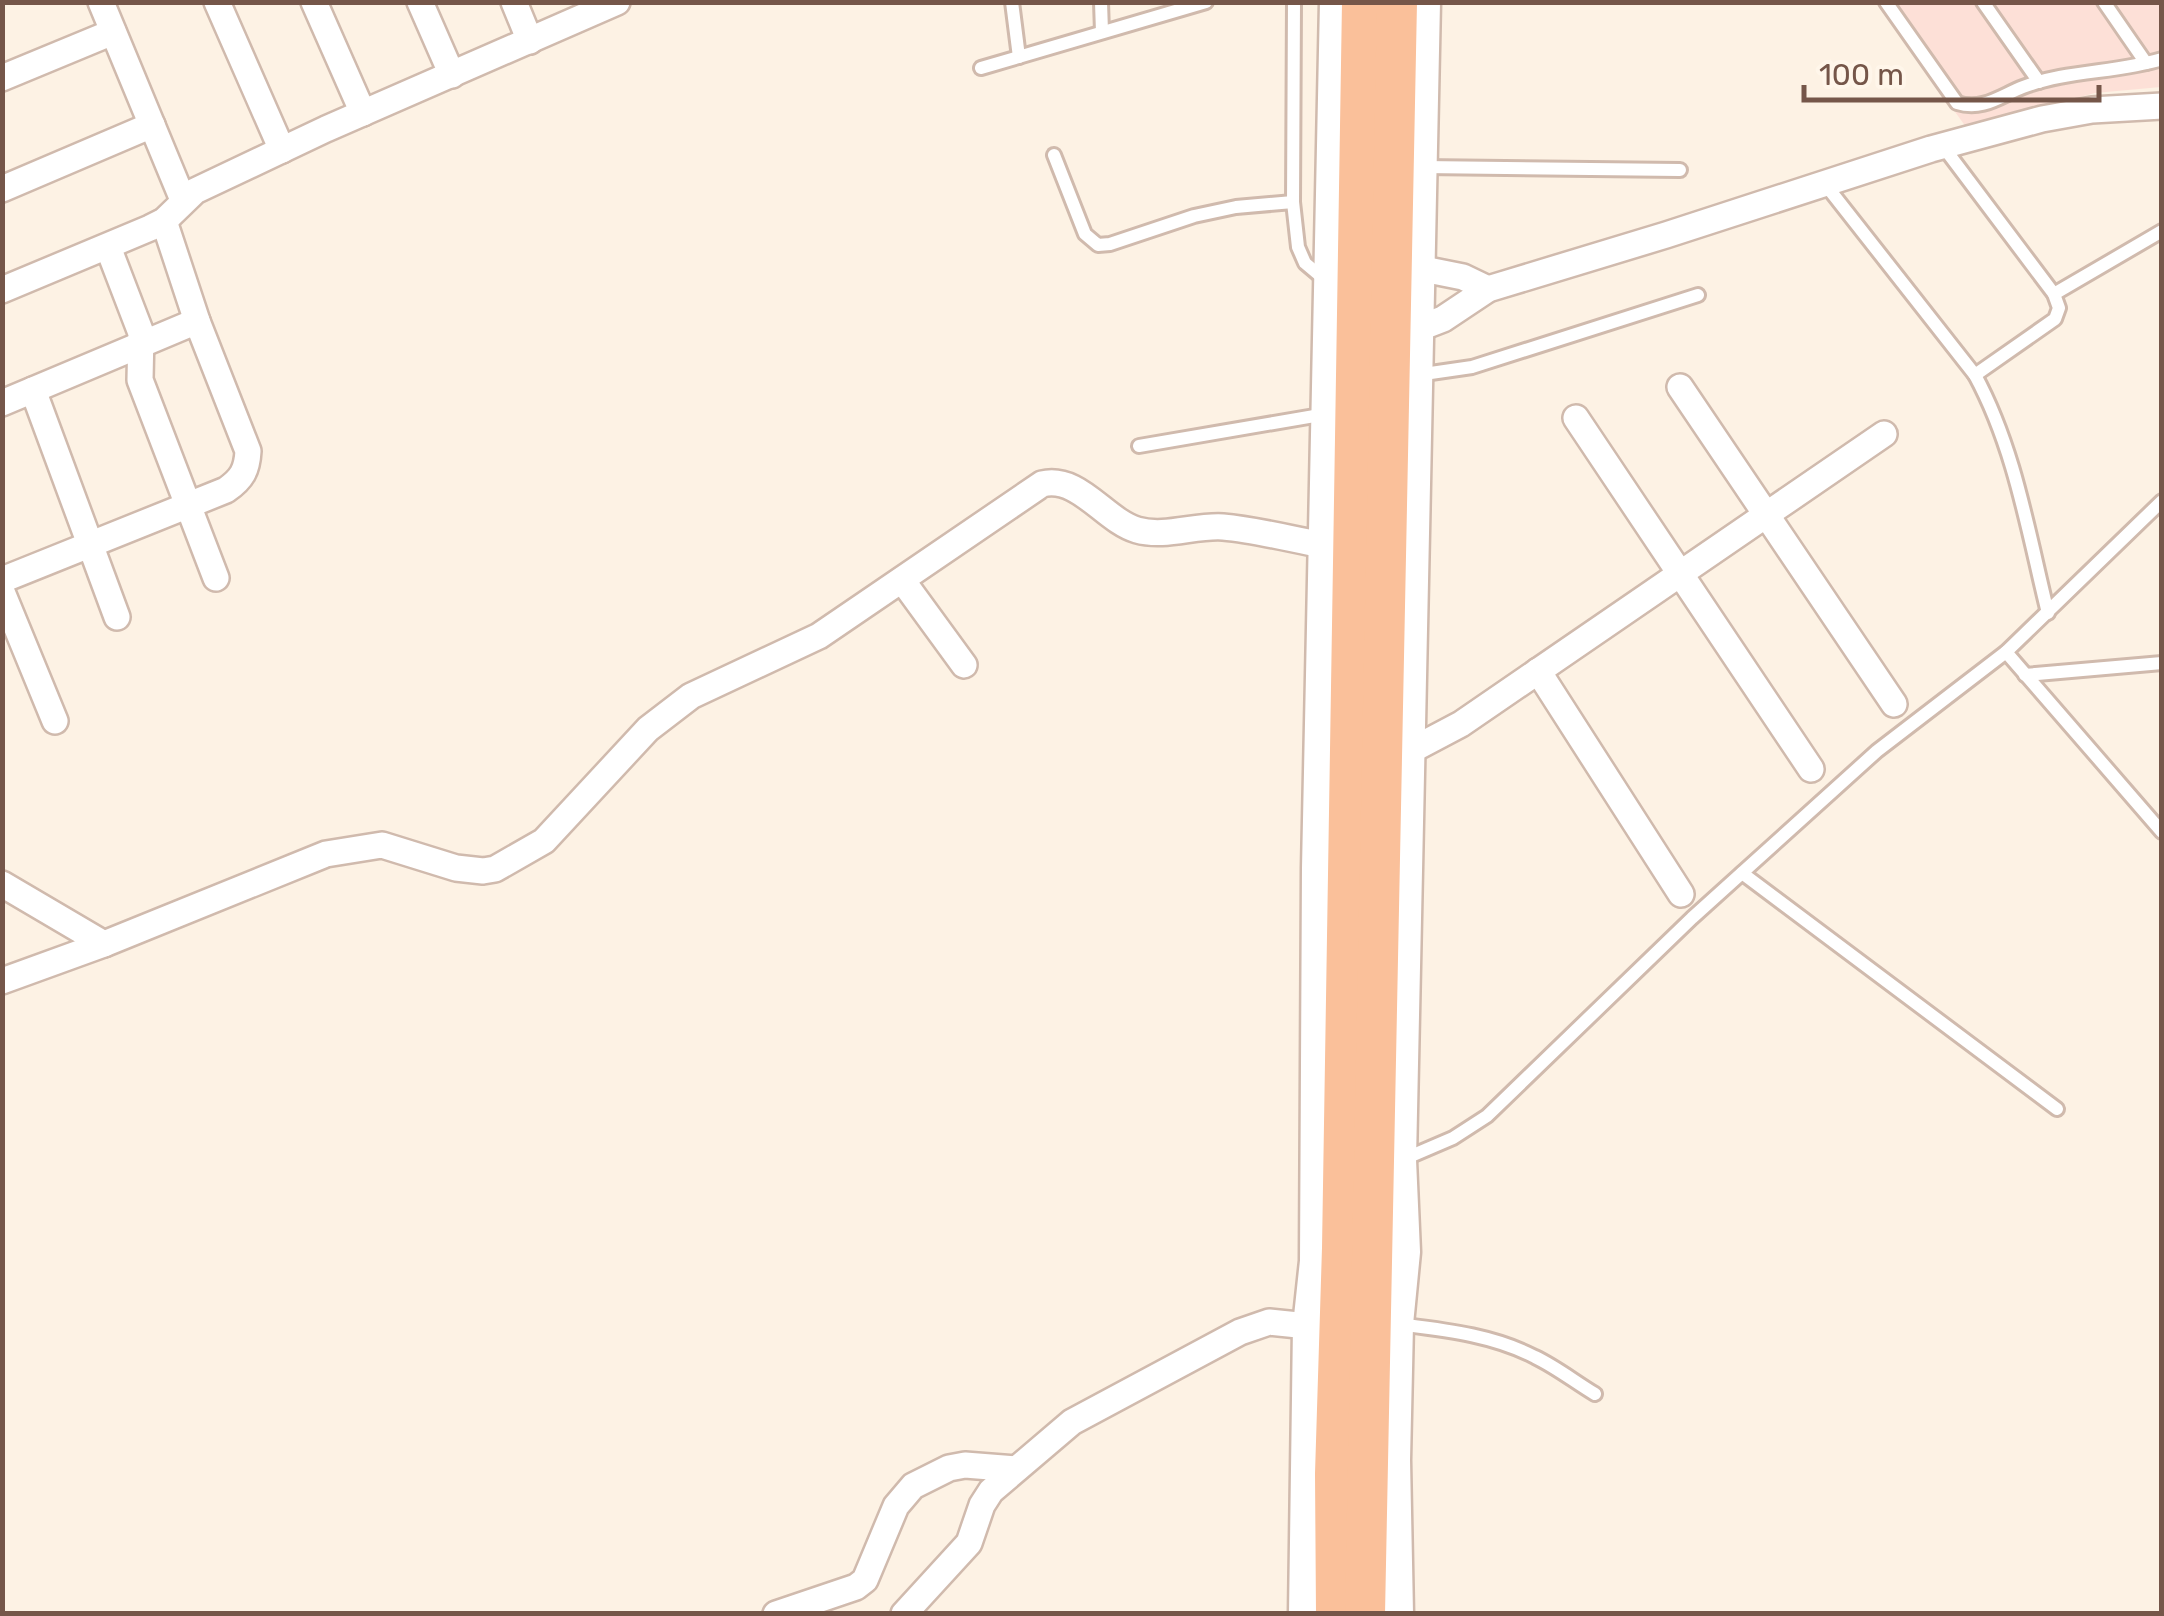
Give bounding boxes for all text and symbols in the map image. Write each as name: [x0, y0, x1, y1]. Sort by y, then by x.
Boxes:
scale bar: [1804, 40, 2099, 102]
text: 100 m: [1819, 57, 1904, 93]

